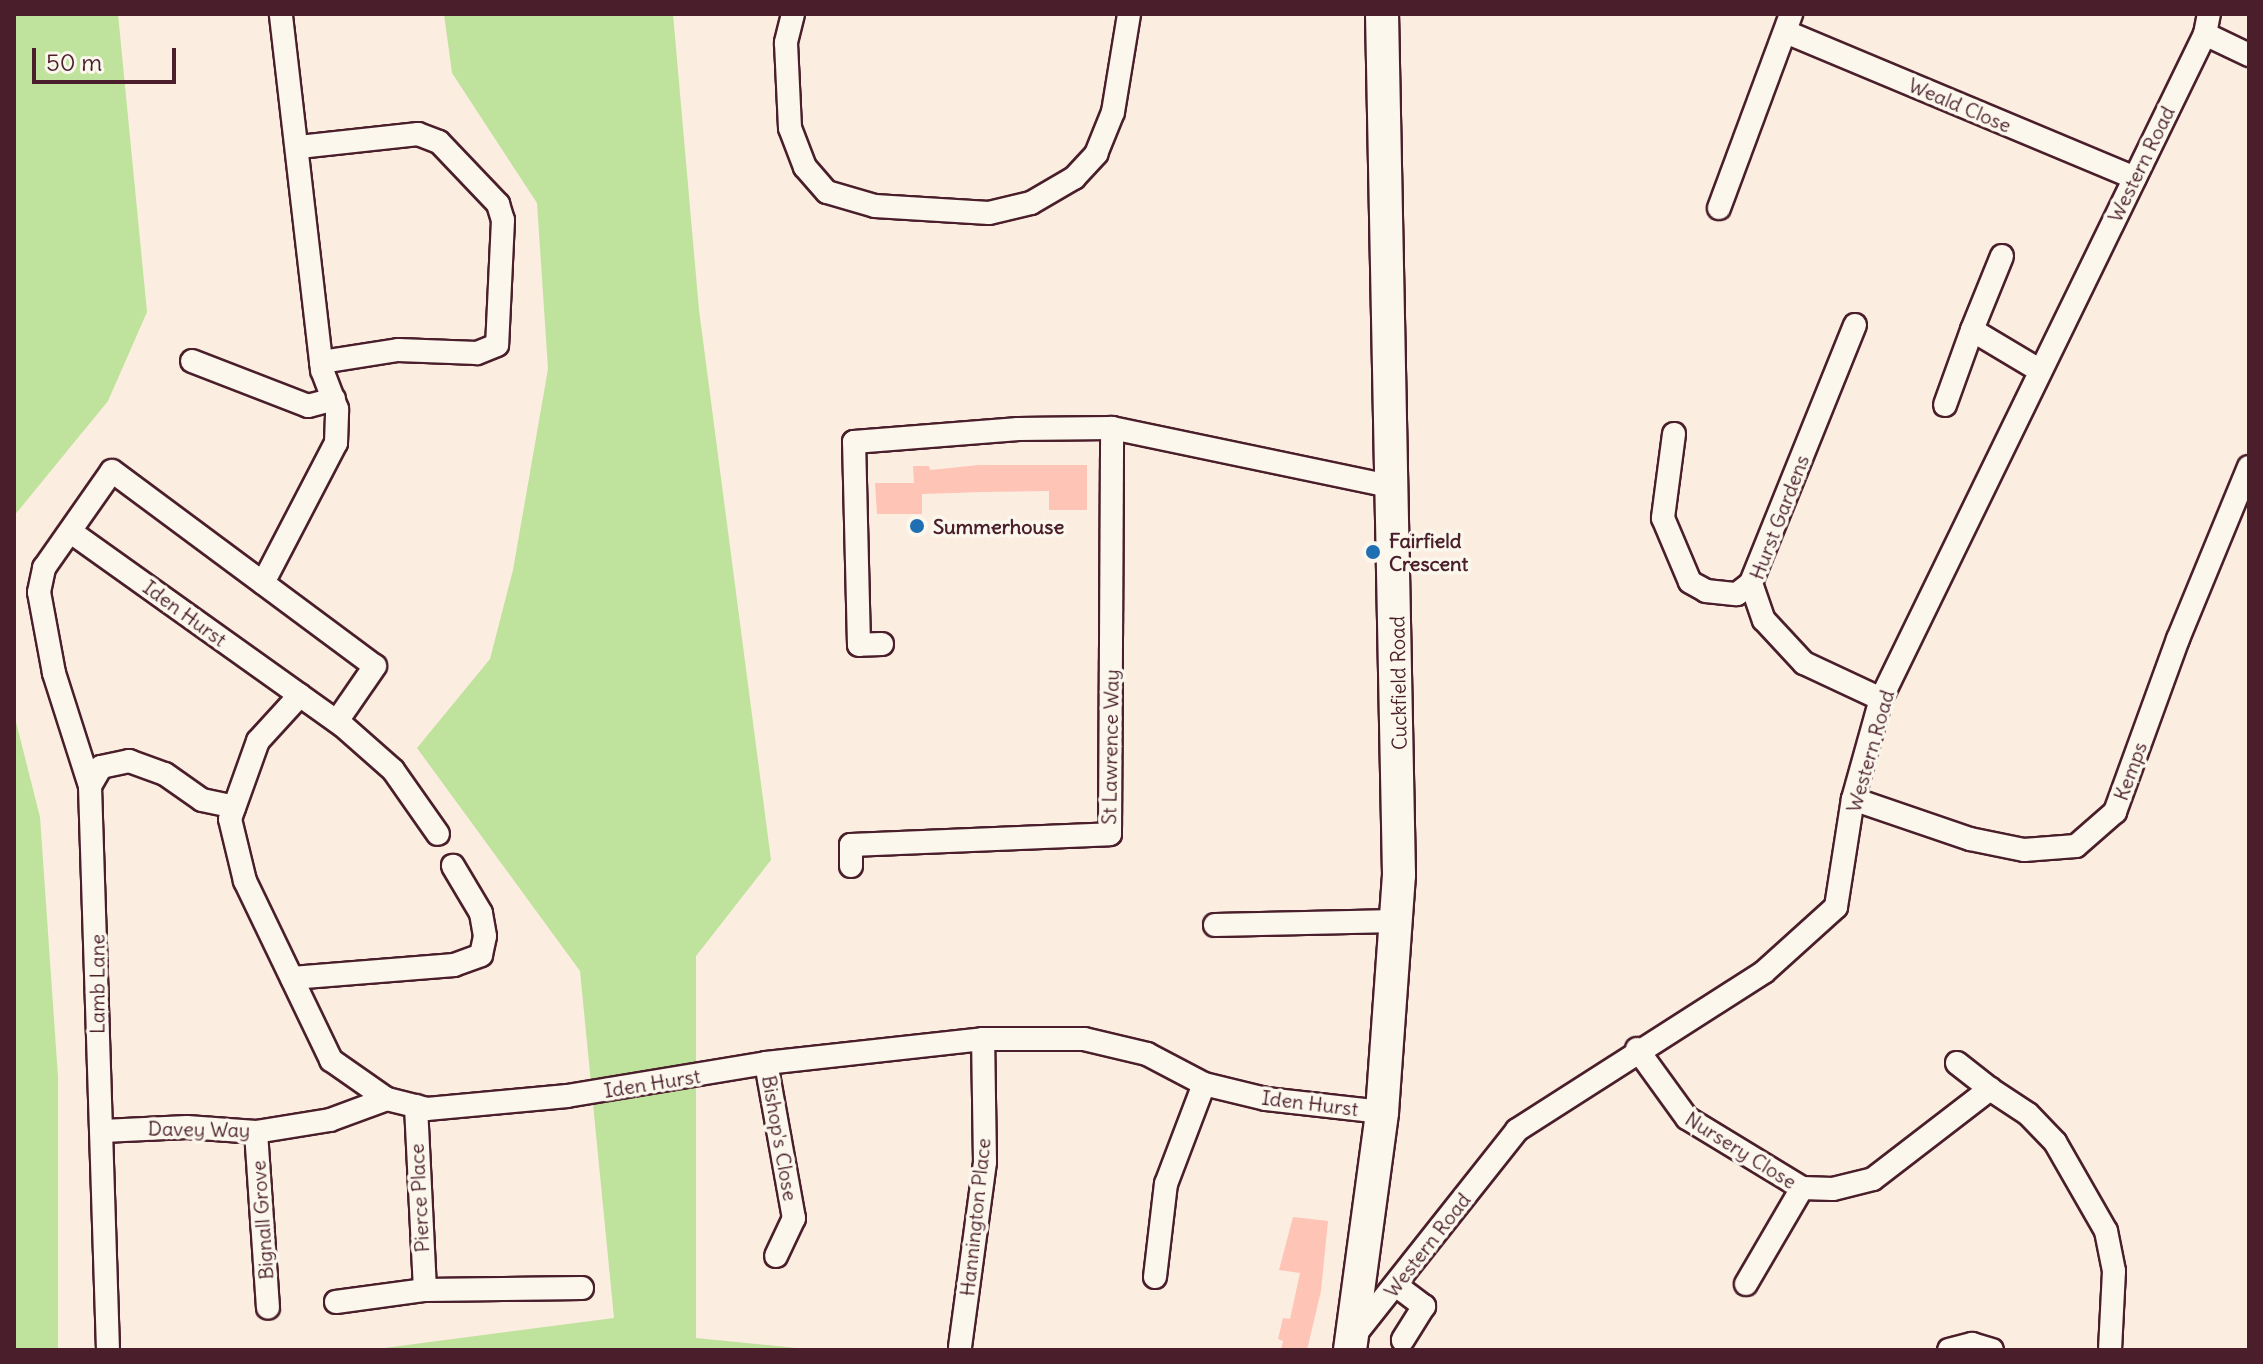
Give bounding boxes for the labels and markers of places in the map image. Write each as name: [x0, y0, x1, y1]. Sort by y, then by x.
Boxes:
place label: Summerhouse: [933, 514, 1064, 538]
marker: Summerhouse: [908, 517, 926, 535]
place label: Fairfield Crescent: [1389, 528, 1468, 575]
marker: Fairfield Crescent: [1364, 543, 1382, 561]

